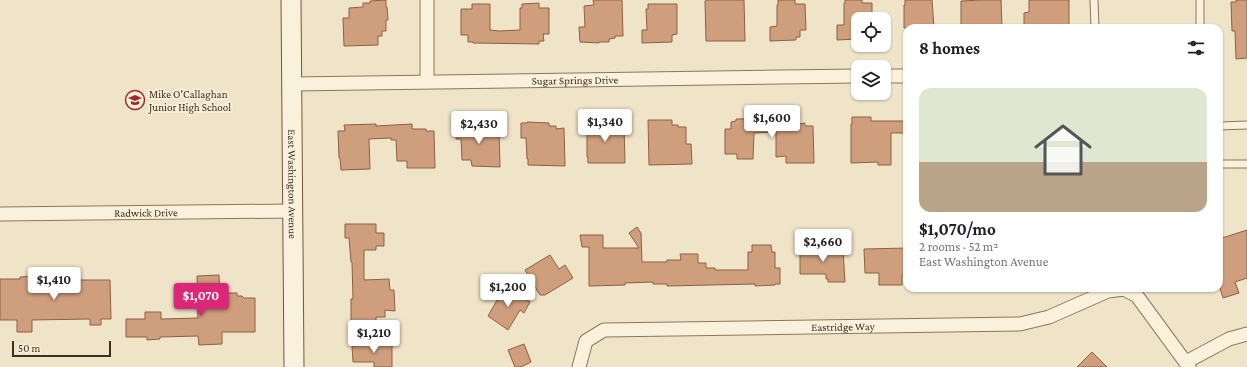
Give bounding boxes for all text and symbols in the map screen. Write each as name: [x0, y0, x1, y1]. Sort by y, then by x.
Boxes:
map controls: [851, 12, 891, 100]
button: locate: [851, 12, 891, 52]
icon: filters: [1185, 37, 1207, 59]
text: 8 homes: [919, 39, 980, 58]
button: layers: [851, 60, 891, 100]
street label: Sugar Springs Drive: [532, 73, 619, 87]
place label: Mike O'Callaghan Junior High School: [148, 88, 231, 114]
school or university icon: Mike O'Callaghan Junior High School: [124, 89, 146, 111]
pin: $1,600: [739, 105, 805, 139]
pin: $1,340: [572, 109, 638, 143]
text: $1,600: [753, 110, 791, 125]
pin: $2,430: [446, 111, 512, 145]
text: $1,340: [587, 114, 623, 129]
icon: home: [1027, 114, 1099, 186]
text: $2,430: [460, 116, 498, 131]
street label: East Washington Avenue: [286, 129, 299, 239]
street label: Radwick Drive: [114, 206, 178, 219]
text: $1,070/mo: [919, 220, 996, 239]
pin: $2,660: [790, 229, 856, 263]
text: $2,660: [804, 234, 842, 249]
text: 2 rooms · 52 m²: [919, 239, 998, 254]
text: East Washington Avenue: [919, 254, 1048, 269]
pin: $1,410: [21, 267, 87, 301]
text: $1,410: [37, 272, 71, 287]
pin: $1,200: [475, 274, 541, 308]
text: $1,200: [489, 279, 527, 294]
pin: $1,070: [168, 283, 234, 317]
text: $1,070: [183, 288, 219, 303]
pin: $1,210: [341, 320, 407, 354]
street label: Eastridge Way: [811, 320, 876, 334]
text: $1,210: [357, 325, 391, 340]
scale bar: [12, 339, 111, 358]
text: 50 m: [18, 342, 40, 354]

